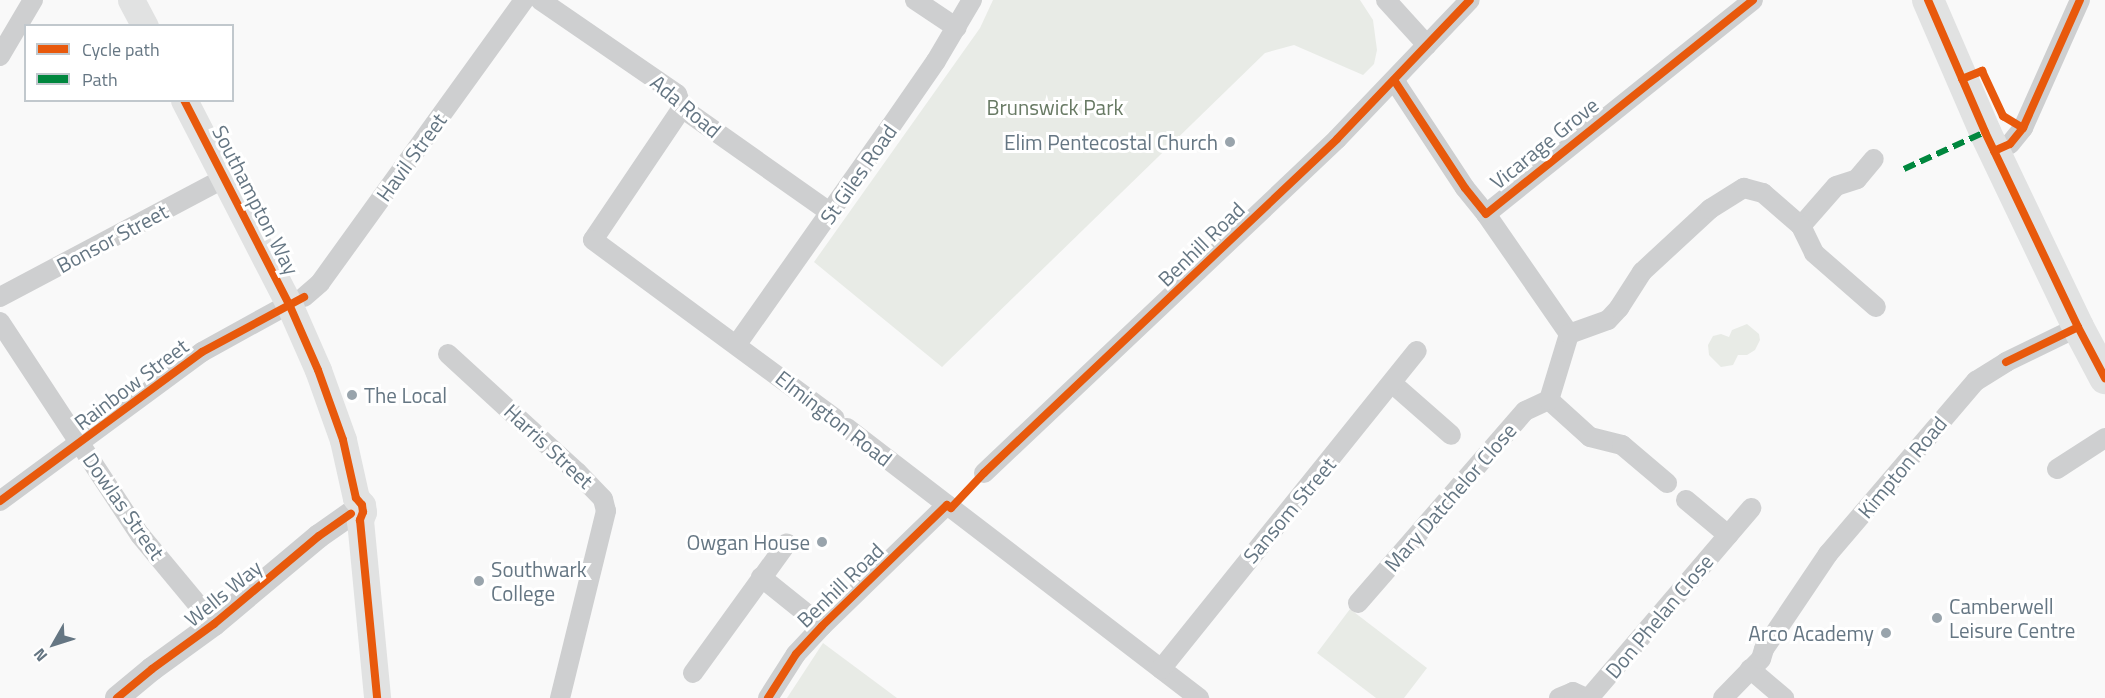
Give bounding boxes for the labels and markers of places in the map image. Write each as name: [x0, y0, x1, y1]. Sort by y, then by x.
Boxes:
place label: Elim Pentecostal Church: [1004, 129, 1218, 155]
marker: Elim Pentecostal Church: [1223, 135, 1237, 149]
place label: The Local: [364, 382, 447, 408]
marker: The Local: [345, 388, 359, 402]
place label: Owgan House: [686, 529, 810, 555]
marker: Owgan House: [815, 535, 829, 549]
place label: Southwark College: [491, 556, 587, 606]
marker: Southwark College: [472, 574, 486, 588]
place label: Camberwell Leisure Centre: [1949, 593, 2075, 643]
marker: Camberwell Leisure Centre: [1930, 611, 1944, 625]
place label: Arco Academy: [1748, 620, 1874, 646]
marker: Arco Academy: [1879, 626, 1893, 640]

